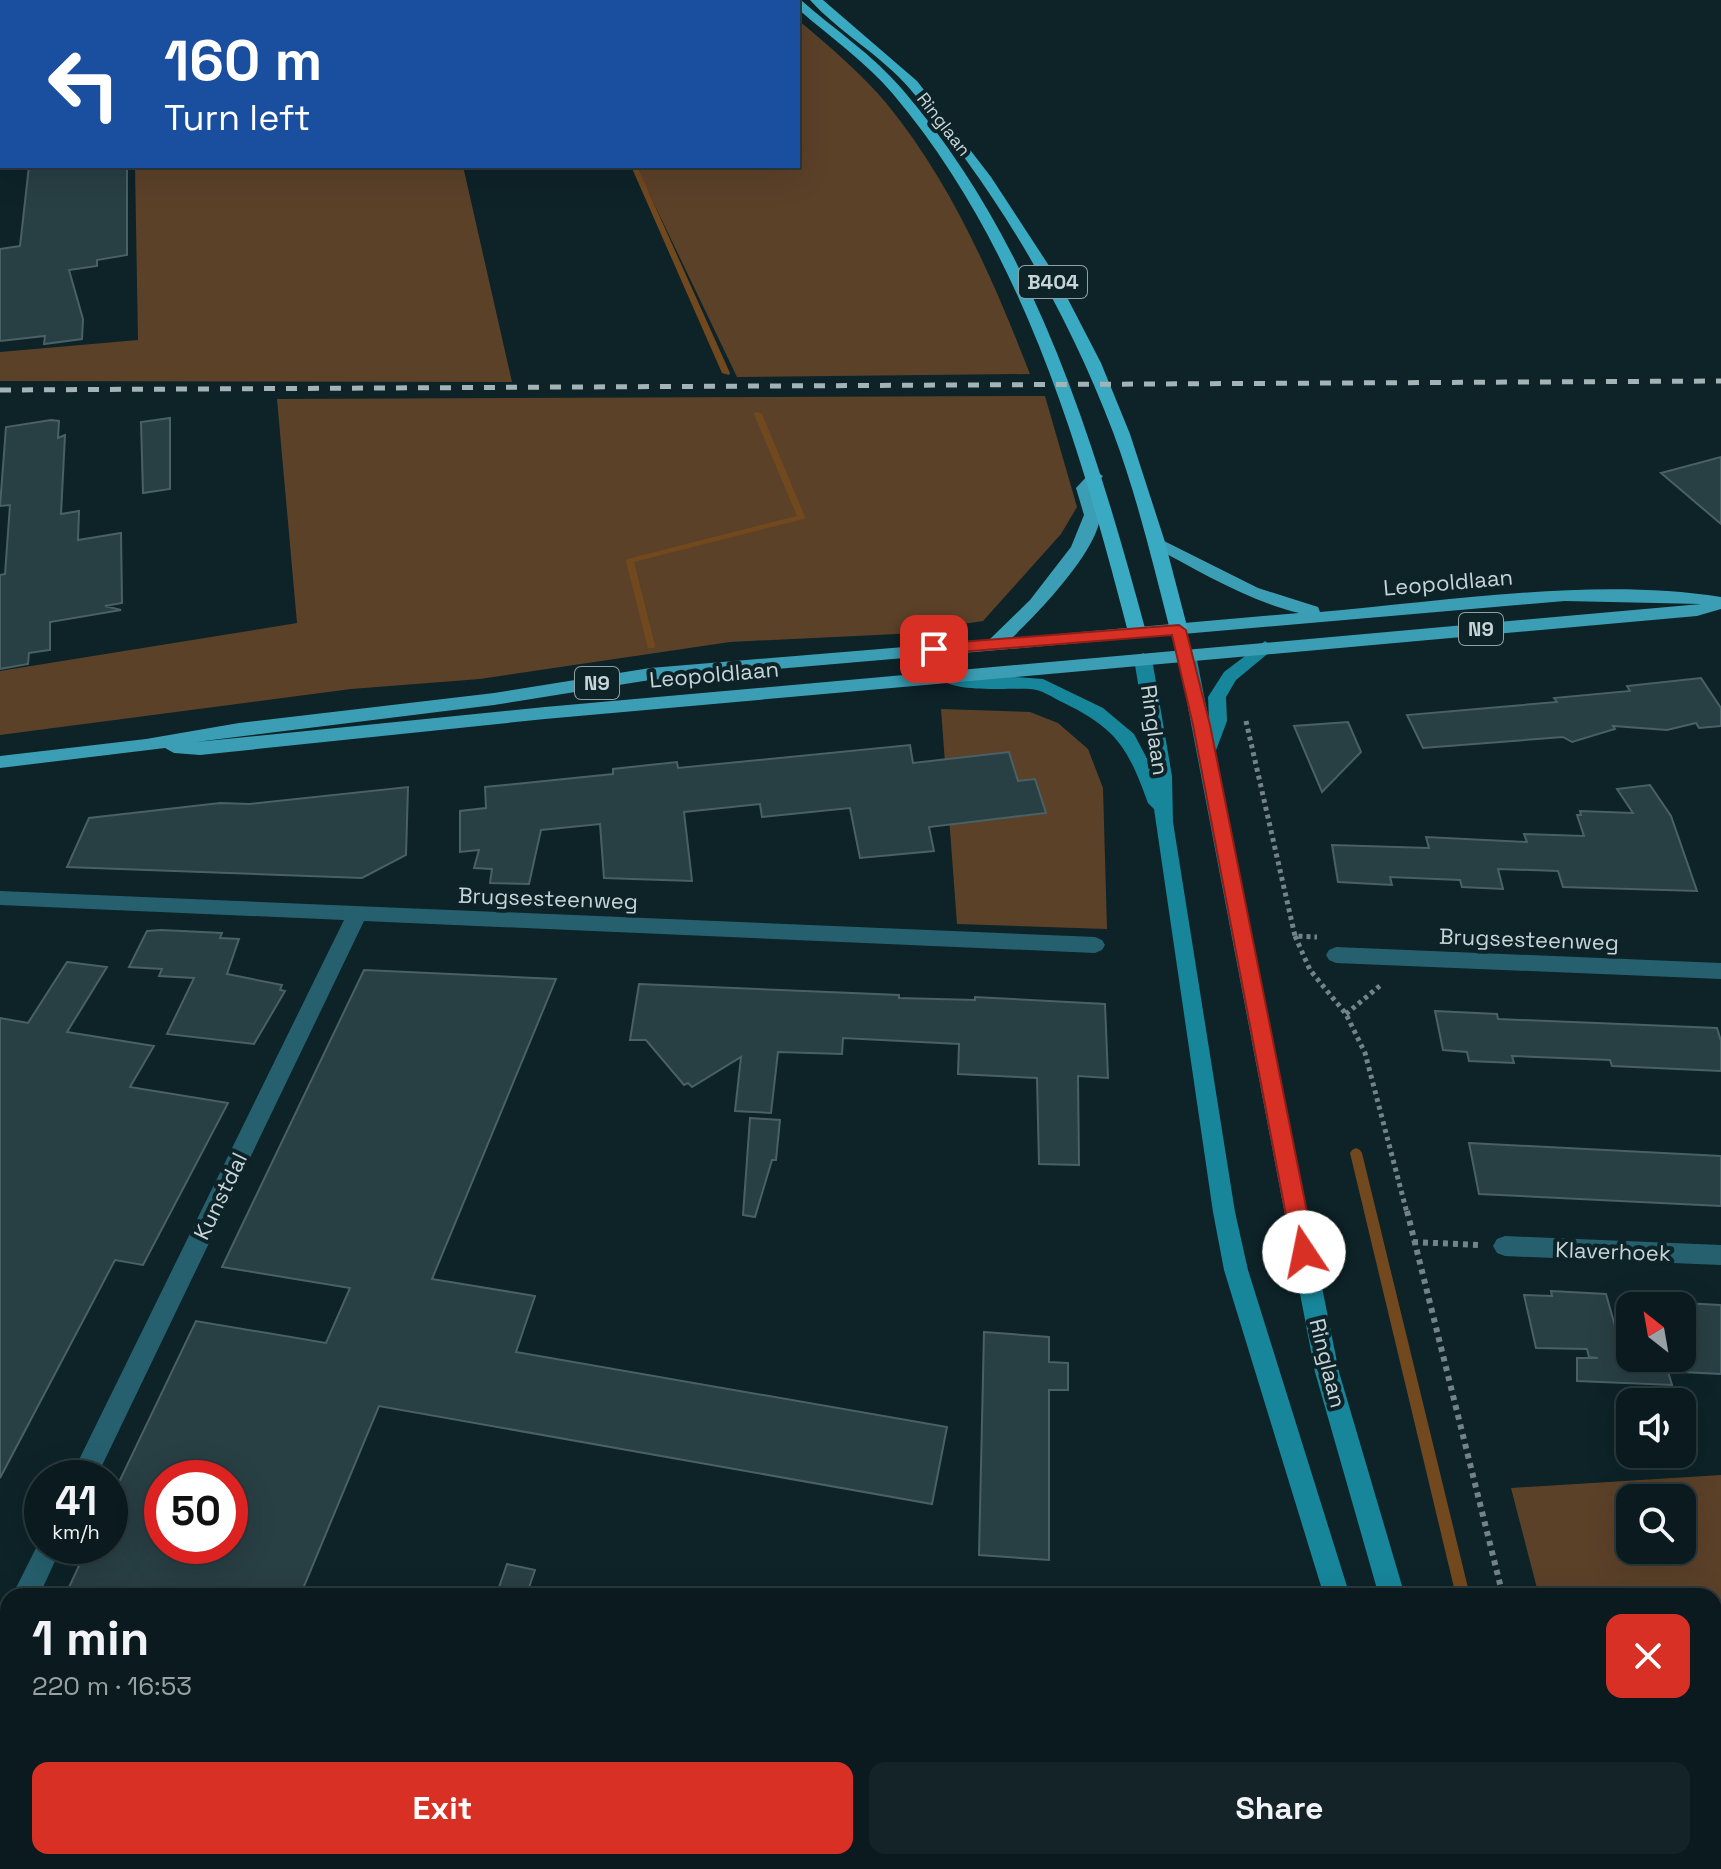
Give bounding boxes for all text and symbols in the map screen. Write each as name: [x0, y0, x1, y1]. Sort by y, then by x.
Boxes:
text: 160 m: [164, 25, 322, 96]
icon: left: [32, 32, 136, 136]
street label: Ringlaan: [912, 88, 976, 160]
text: Turn left: [164, 95, 311, 141]
road number: B404: [1019, 266, 1087, 298]
street label: Leopoldlaan: [1382, 562, 1514, 602]
road number: N9: [1459, 613, 1503, 645]
pin: [900, 615, 968, 683]
icon: arrive: [912, 627, 956, 671]
street label: Leopoldlaan: [648, 654, 780, 694]
road number: N9: [575, 667, 619, 699]
street label: Ringlaan: [1135, 683, 1175, 777]
street label: Brugsesteenweg: [458, 881, 638, 915]
street label: Brugsesteenweg: [1439, 922, 1619, 956]
street label: Kunstdal: [187, 1148, 253, 1244]
position arrow: [1262, 1210, 1346, 1294]
street label: Klaverhoek: [1555, 1235, 1671, 1267]
north arrow: [1616, 1292, 1696, 1372]
map controls: [1616, 1292, 1696, 1564]
street label: Ringlaan: [1303, 1315, 1353, 1411]
button: sound: [1616, 1388, 1696, 1468]
speed limit sign: 50: [144, 1460, 248, 1564]
text: 41: [55, 1476, 97, 1527]
button: search: [1616, 1484, 1696, 1564]
text: km/h: [52, 1519, 100, 1545]
text: 1 min: [32, 1608, 149, 1669]
button: close: [1606, 1614, 1690, 1698]
text: 220 m · 16:53: [32, 1669, 192, 1703]
button: Exit: [32, 1762, 853, 1854]
button: Share: [869, 1762, 1690, 1854]

